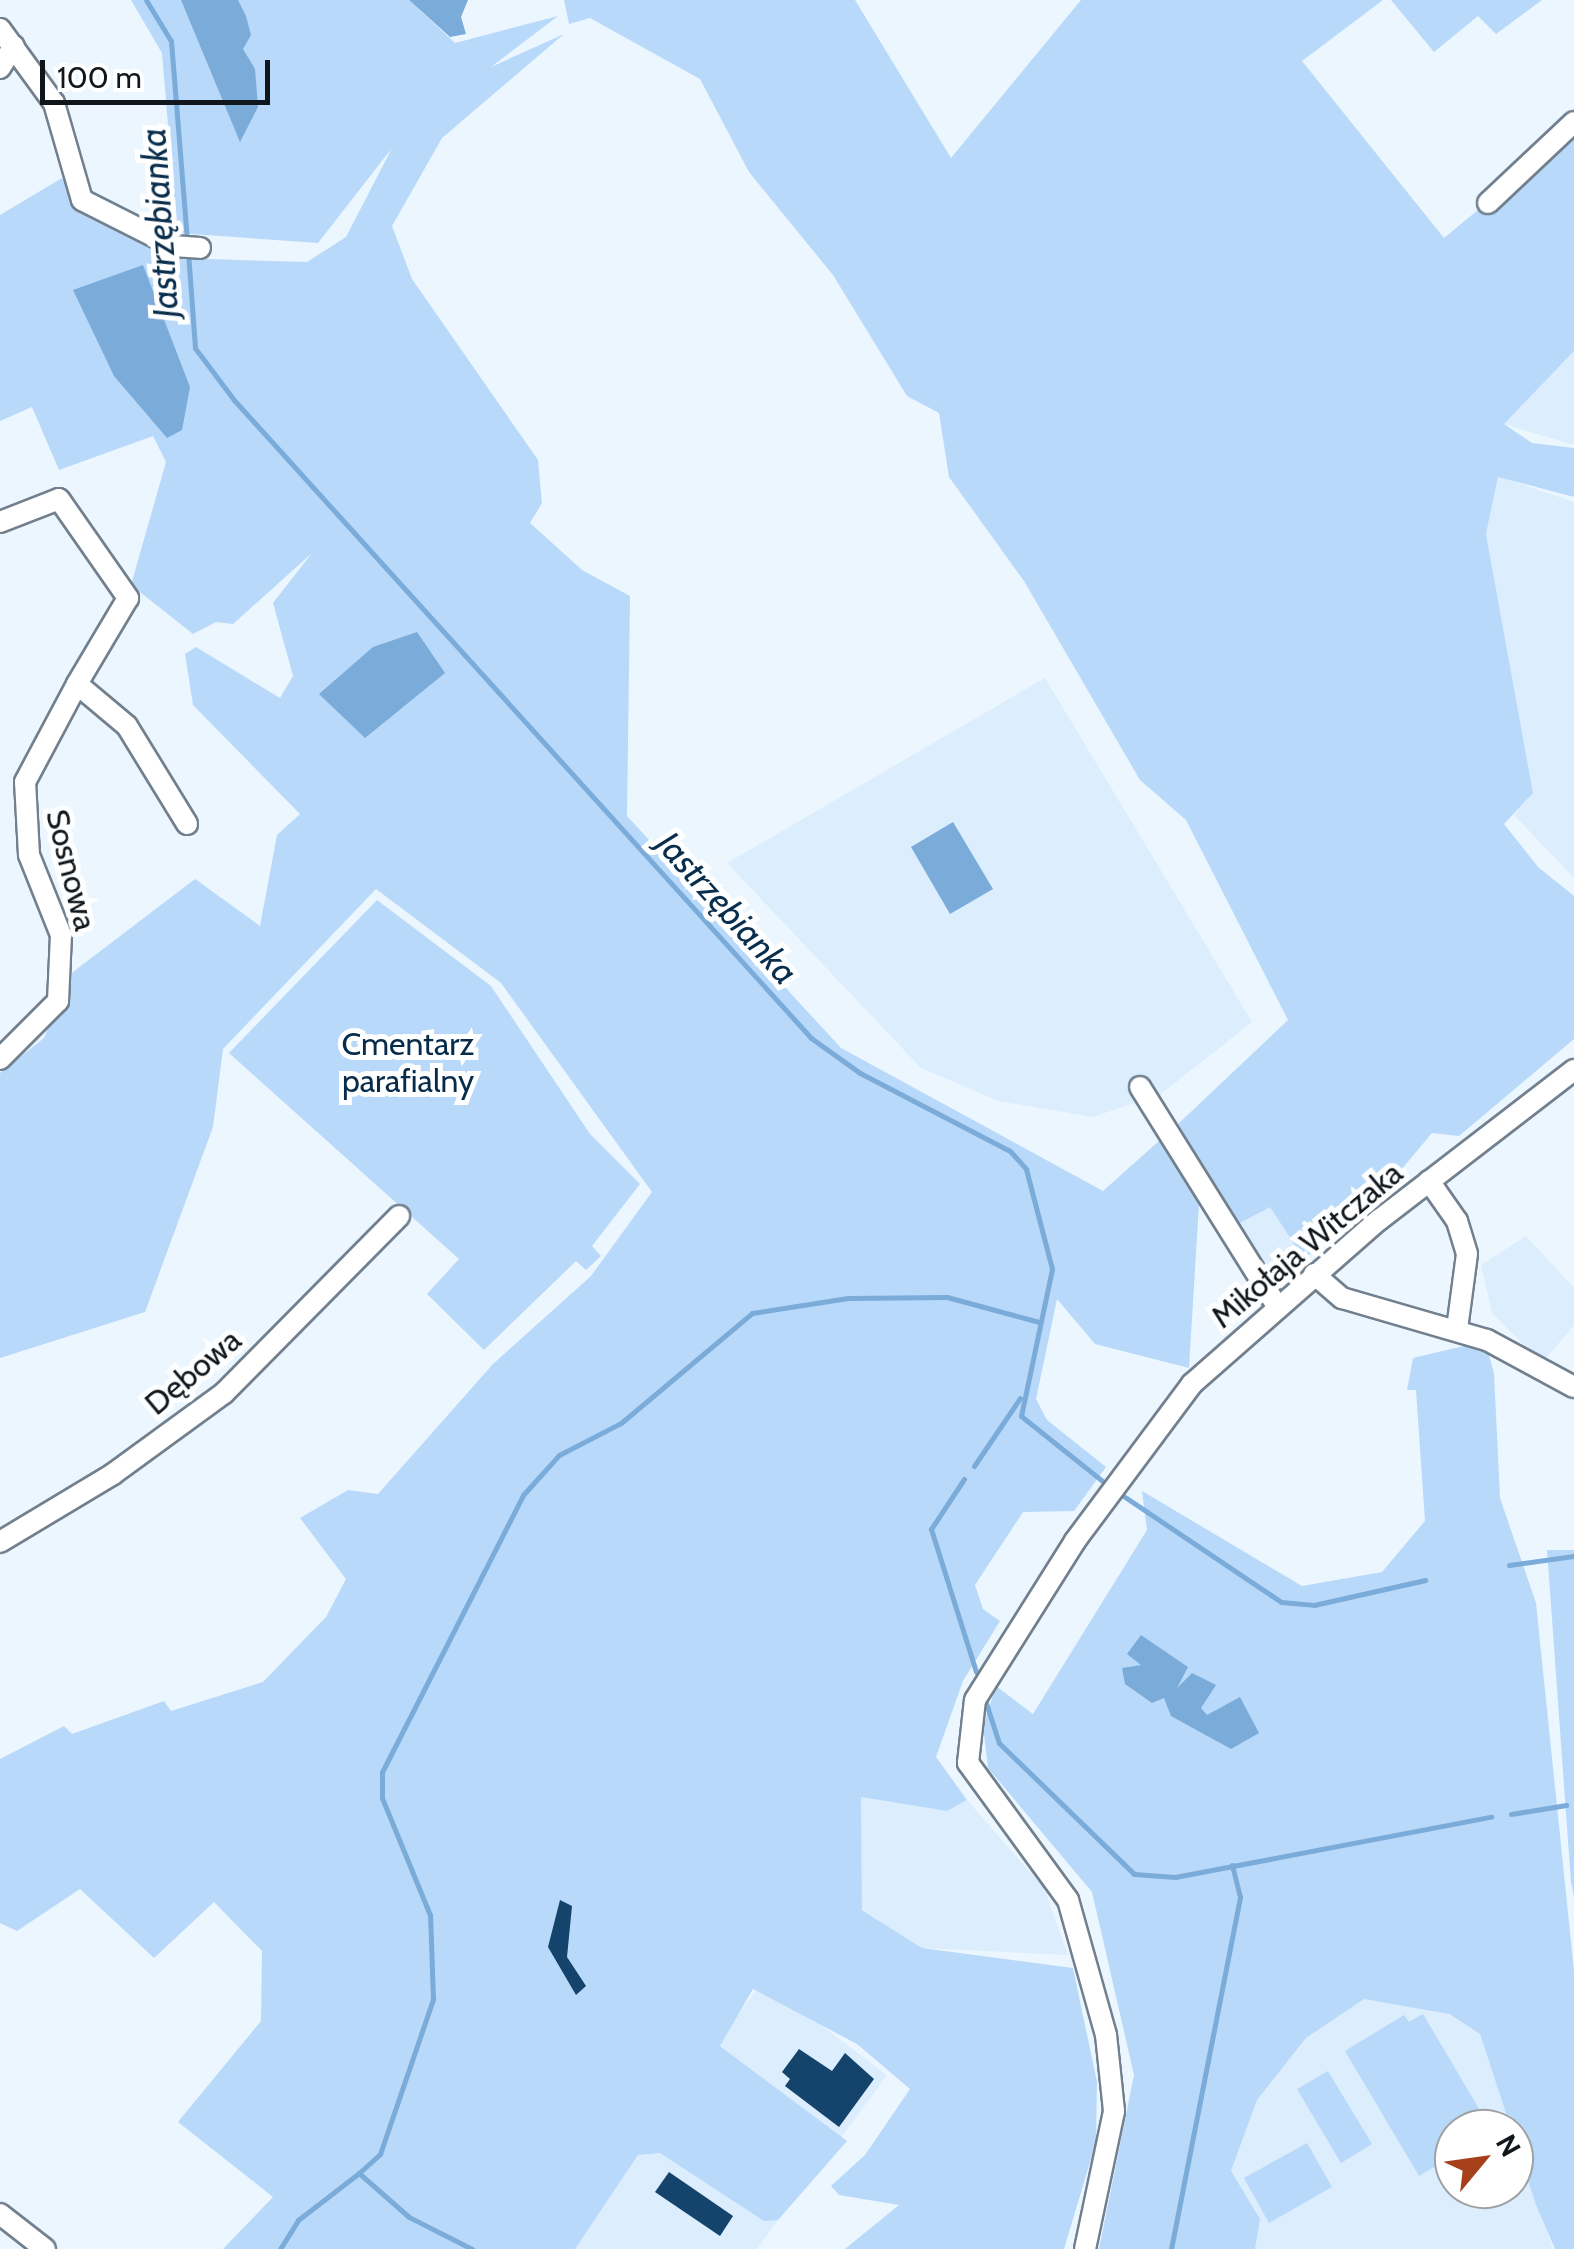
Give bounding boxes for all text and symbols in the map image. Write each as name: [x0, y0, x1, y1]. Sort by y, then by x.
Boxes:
scale bar: [45, 40, 275, 102]
text: 100 m: [57, 59, 142, 96]
water label: Jastrzębianka: [132, 127, 188, 319]
street label: Sosnowa: [37, 806, 105, 934]
water label: Jastrzębianka: [648, 823, 806, 993]
park label: Cmentarz parafialny: [342, 1026, 474, 1101]
street label: Mikołaja Witczaka: [1204, 1154, 1410, 1336]
street label: Dębowa: [137, 1321, 249, 1423]
north arrow: [1434, 2109, 1534, 2209]
text: N: [1489, 2129, 1528, 2162]

